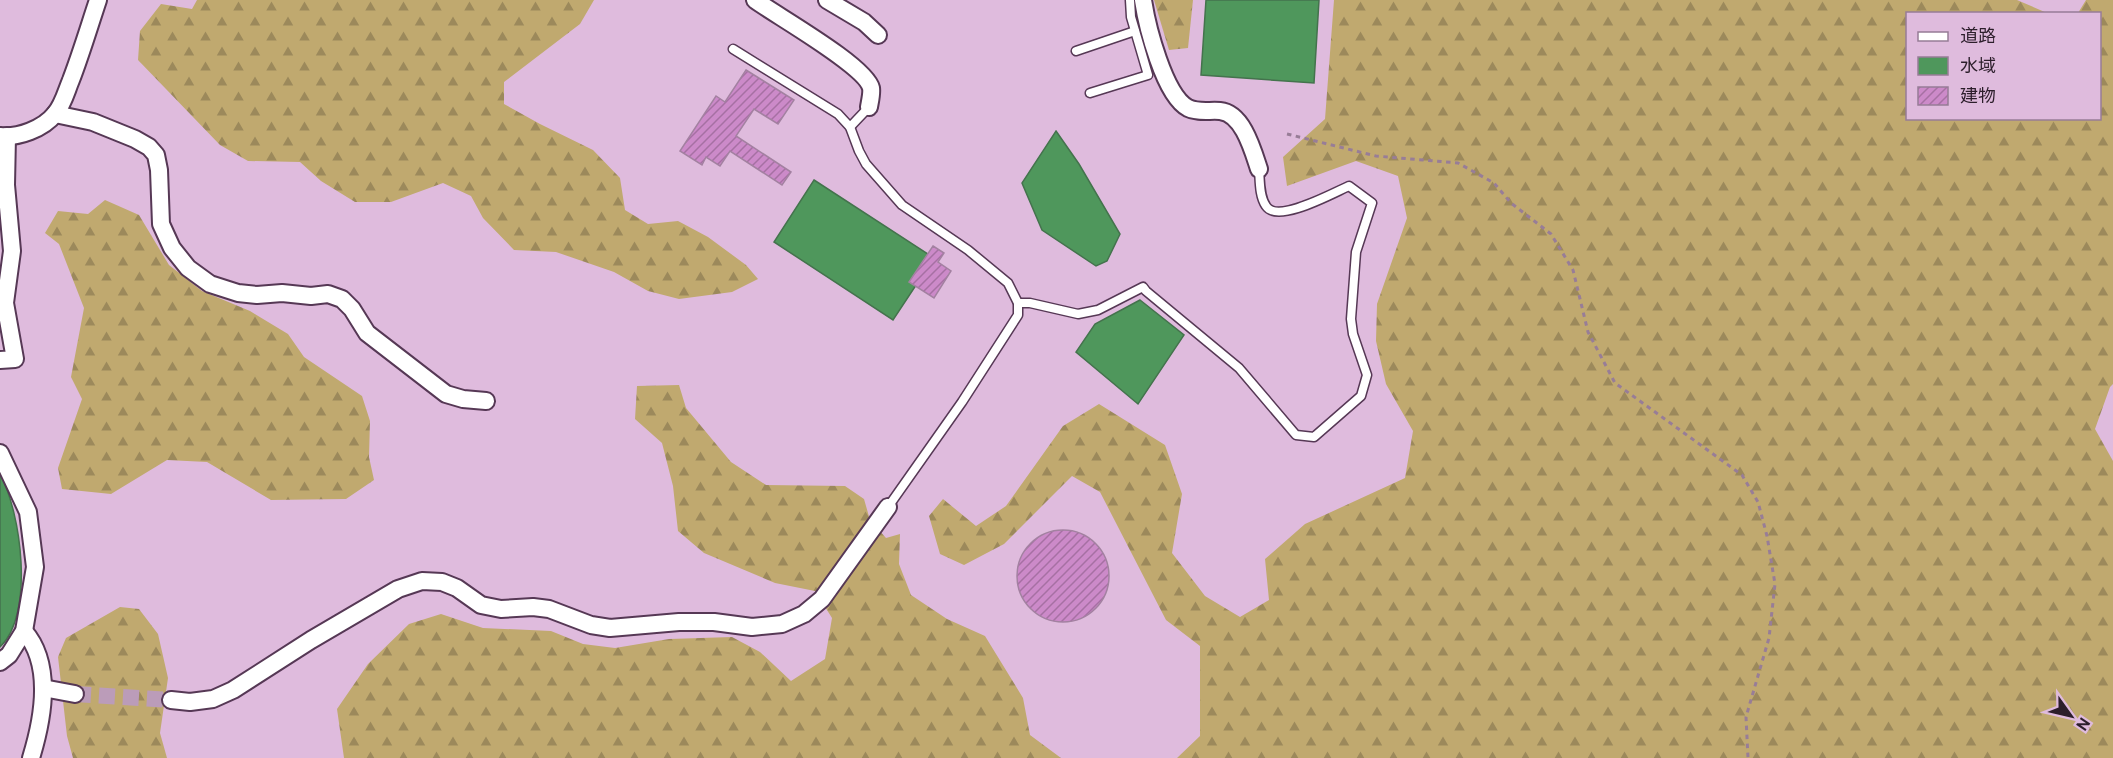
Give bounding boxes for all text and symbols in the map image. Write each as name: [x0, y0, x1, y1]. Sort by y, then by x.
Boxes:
legend: [1906, 12, 2101, 120]
text: 道路: [1960, 26, 1996, 49]
text: 水域: [1960, 56, 1996, 79]
text: 建物: [1960, 86, 1996, 109]
north arrow: [2041, 686, 2101, 746]
text: N: [2070, 713, 2093, 734]

